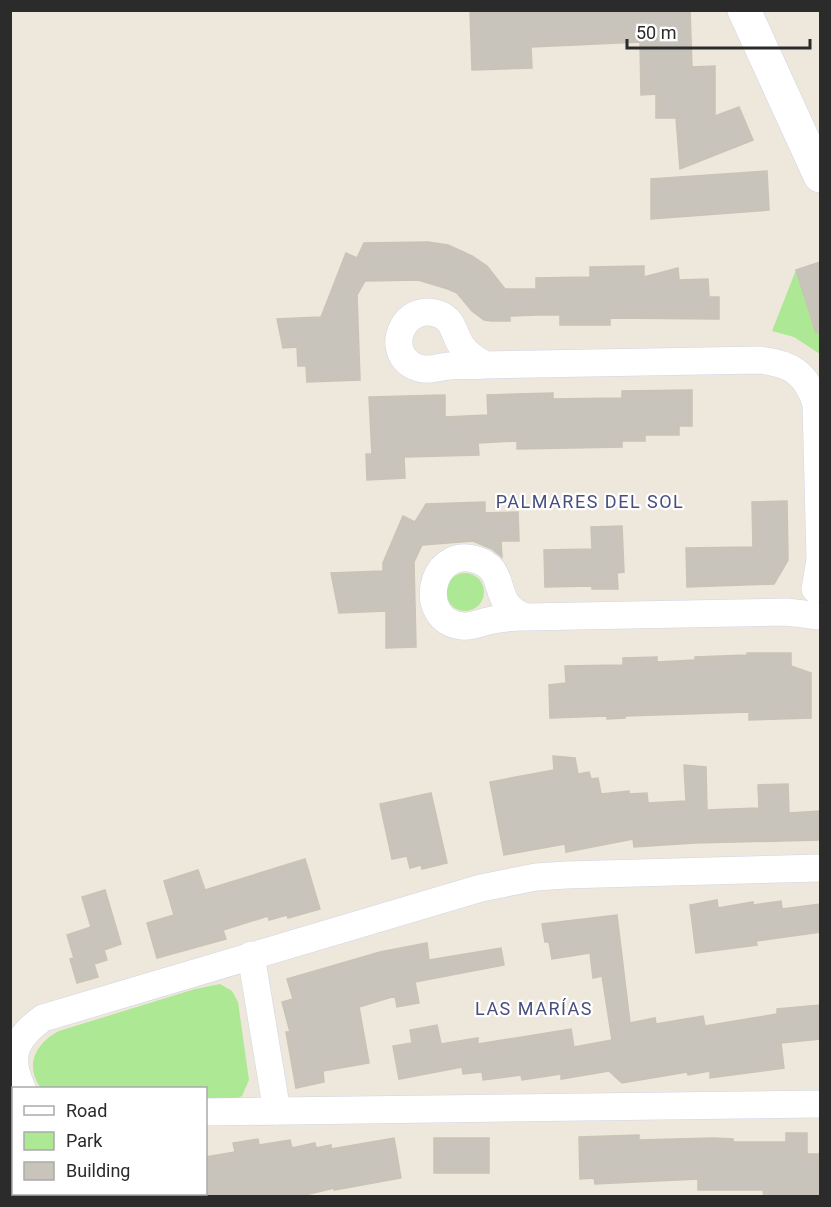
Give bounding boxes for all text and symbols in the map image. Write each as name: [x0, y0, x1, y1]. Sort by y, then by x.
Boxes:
scale bar: [627, 12, 810, 50]
text: 50 m: [636, 22, 676, 43]
district label: PALMARES DEL SOL: [496, 491, 684, 512]
district label: LAS MARÍAS: [475, 998, 593, 1019]
legend: [12, 1087, 207, 1195]
text: Road: [66, 1100, 107, 1121]
text: Park: [66, 1130, 103, 1151]
text: Building: [66, 1160, 130, 1181]

